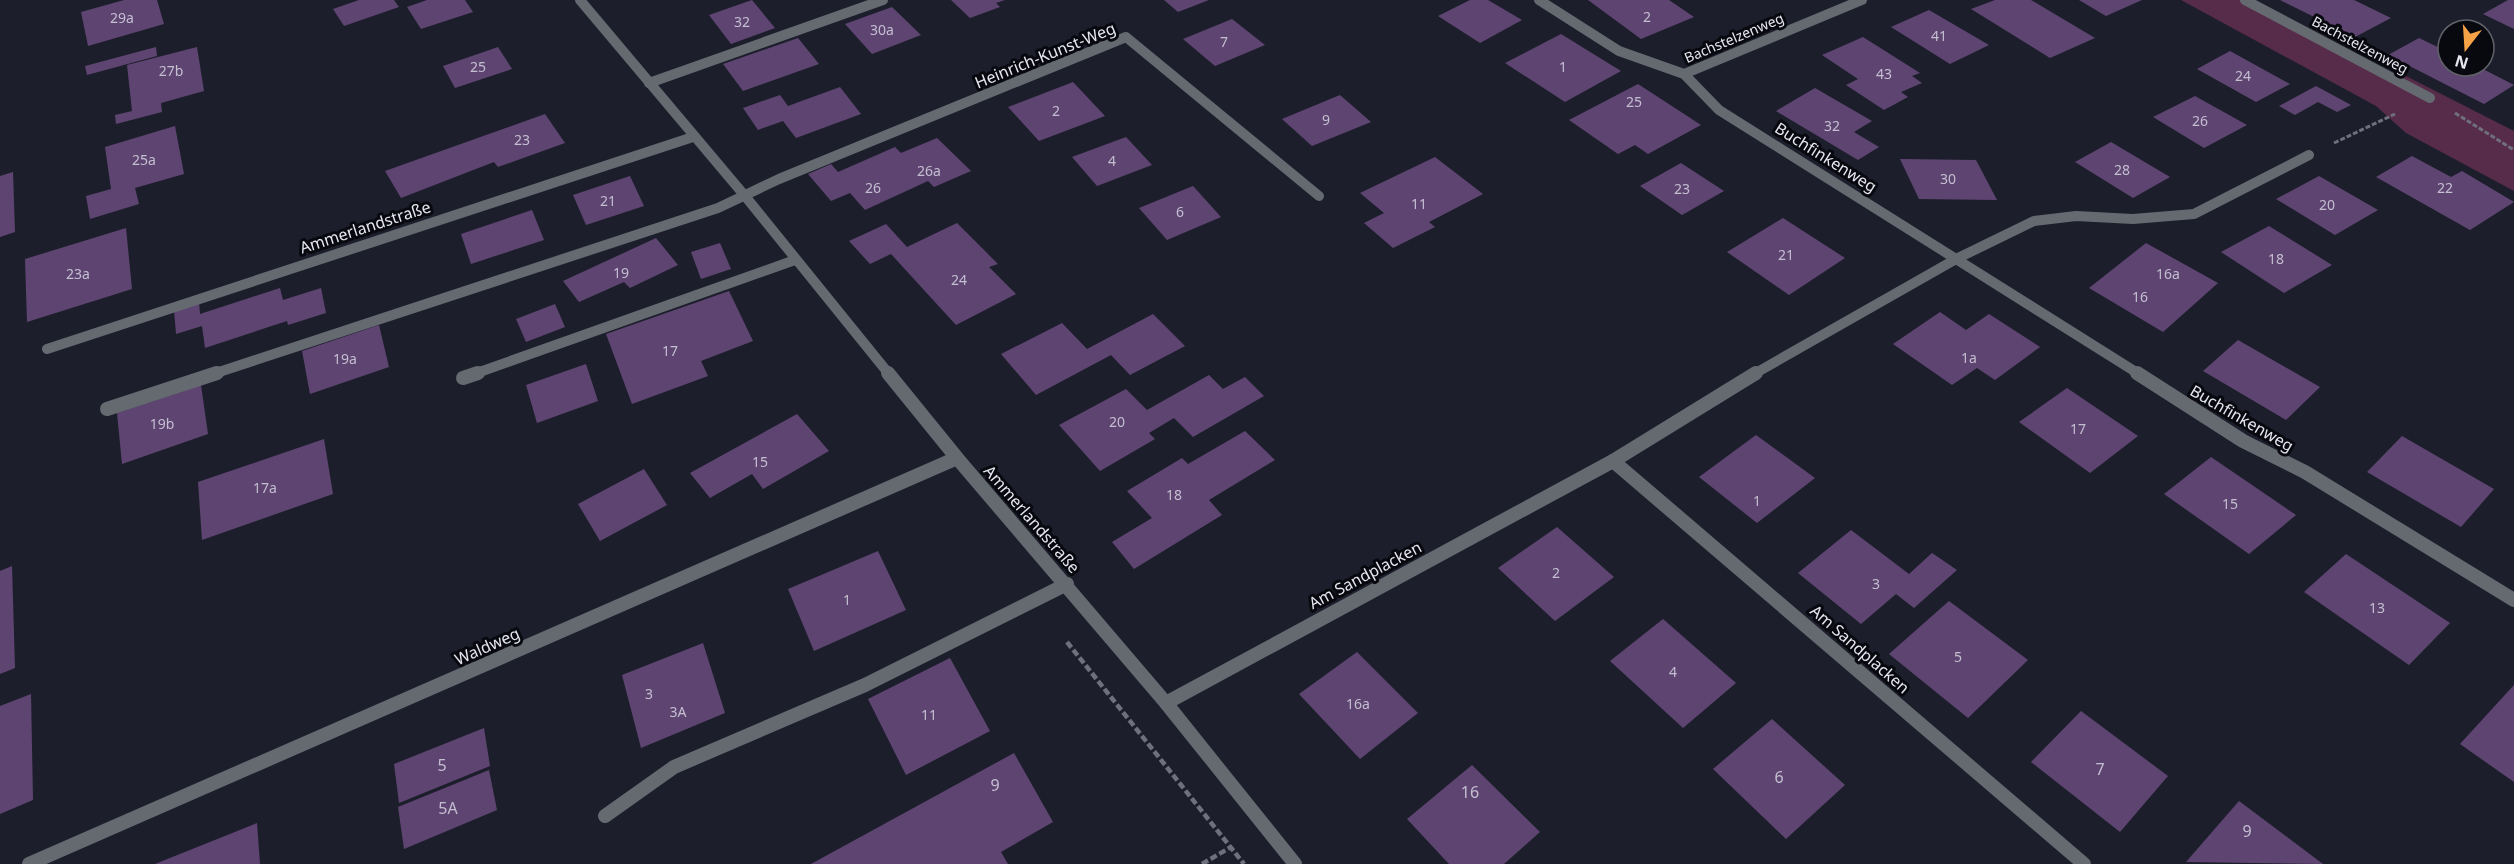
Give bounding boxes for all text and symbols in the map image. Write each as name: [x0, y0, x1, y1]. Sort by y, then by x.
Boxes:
house number: 2: [1643, 7, 1651, 26]
house number: 29a: [110, 8, 134, 27]
street label: Bachstelzenweg: [1681, 8, 1786, 67]
street label: Bachstelzenweg: [2309, 11, 2412, 78]
house number: 32: [734, 12, 750, 31]
street label: Heinrich-Kunst-Weg: [971, 17, 1119, 93]
north arrow: [2436, 18, 2496, 78]
house number: 30a: [870, 20, 894, 39]
house number: 41: [1931, 26, 1947, 45]
house number: 7: [1220, 32, 1228, 51]
text: N: [2452, 50, 2471, 75]
house number: 25: [470, 57, 486, 76]
house number: 1: [1559, 57, 1567, 76]
house number: 27b: [159, 61, 183, 80]
house number: 43: [1876, 64, 1892, 83]
house number: 24: [2235, 66, 2251, 85]
house number: 25: [1626, 92, 1642, 111]
house number: 2: [1052, 101, 1060, 120]
house number: 9: [1322, 110, 1330, 129]
house number: 26: [2192, 111, 2208, 130]
house number: 32: [1824, 116, 1840, 135]
street label: Buchfinkenweg: [1771, 117, 1881, 197]
house number: 23: [514, 130, 530, 149]
house number: 25a: [132, 150, 156, 169]
house number: 4: [1108, 151, 1116, 170]
house number: 28: [2114, 160, 2130, 179]
house number: 26a: [917, 161, 941, 180]
house number: 30: [1940, 169, 1956, 188]
house number: 26: [865, 178, 881, 197]
house number: 22: [2437, 178, 2453, 197]
house number: 23: [1674, 179, 1690, 198]
house number: 21: [600, 191, 616, 210]
house number: 11: [1411, 194, 1427, 213]
street label: Ammerlandstraße: [297, 195, 433, 259]
house number: 20: [2319, 195, 2335, 214]
house number: 6: [1176, 202, 1184, 221]
house number: 21: [1778, 245, 1794, 264]
house number: 18: [2268, 249, 2284, 268]
house number: 19: [613, 263, 629, 282]
house number: 23a: [66, 264, 90, 283]
house number: 16a: [2156, 264, 2180, 283]
house number: 24: [951, 270, 967, 289]
house number: 16: [2132, 287, 2148, 306]
house number: 17: [662, 341, 678, 360]
house number: 1a: [1961, 348, 1977, 367]
house number: 19a: [333, 349, 357, 368]
street label: Buchfinkenweg: [2186, 379, 2298, 457]
house number: 20: [1109, 412, 1125, 431]
house number: 19b: [150, 414, 174, 433]
house number: 17: [2070, 419, 2086, 438]
house number: 15: [752, 452, 768, 471]
street label: Ammerlandstraße: [979, 460, 1085, 578]
house number: 17a: [253, 478, 277, 497]
house number: 18: [1166, 485, 1182, 504]
house number: 1: [1753, 491, 1761, 510]
house number: 15: [2222, 494, 2238, 513]
street label: Am Sandplacken: [1305, 536, 1425, 614]
house number: 2: [1552, 563, 1560, 582]
house number: 3: [1872, 574, 1880, 593]
house number: 1: [843, 590, 851, 609]
house number: 13: [2369, 598, 2385, 617]
street label: Am Sandplacken: [1806, 600, 1914, 698]
street label: Waldweg: [451, 622, 523, 670]
house number: 5: [1954, 647, 1962, 666]
house number: 4: [1669, 662, 1677, 681]
house number: 3: [645, 684, 653, 703]
house number: 16a: [1346, 694, 1370, 713]
house number: 3A: [670, 702, 687, 721]
house number: 11: [921, 705, 937, 724]
house number: 5: [437, 754, 447, 776]
house number: 7: [2095, 758, 2105, 780]
house number: 6: [1774, 766, 1784, 788]
house number: 9: [990, 774, 1000, 796]
house number: 16: [1461, 781, 1479, 803]
house number: 5A: [438, 797, 458, 819]
house number: 9: [2242, 820, 2252, 842]

